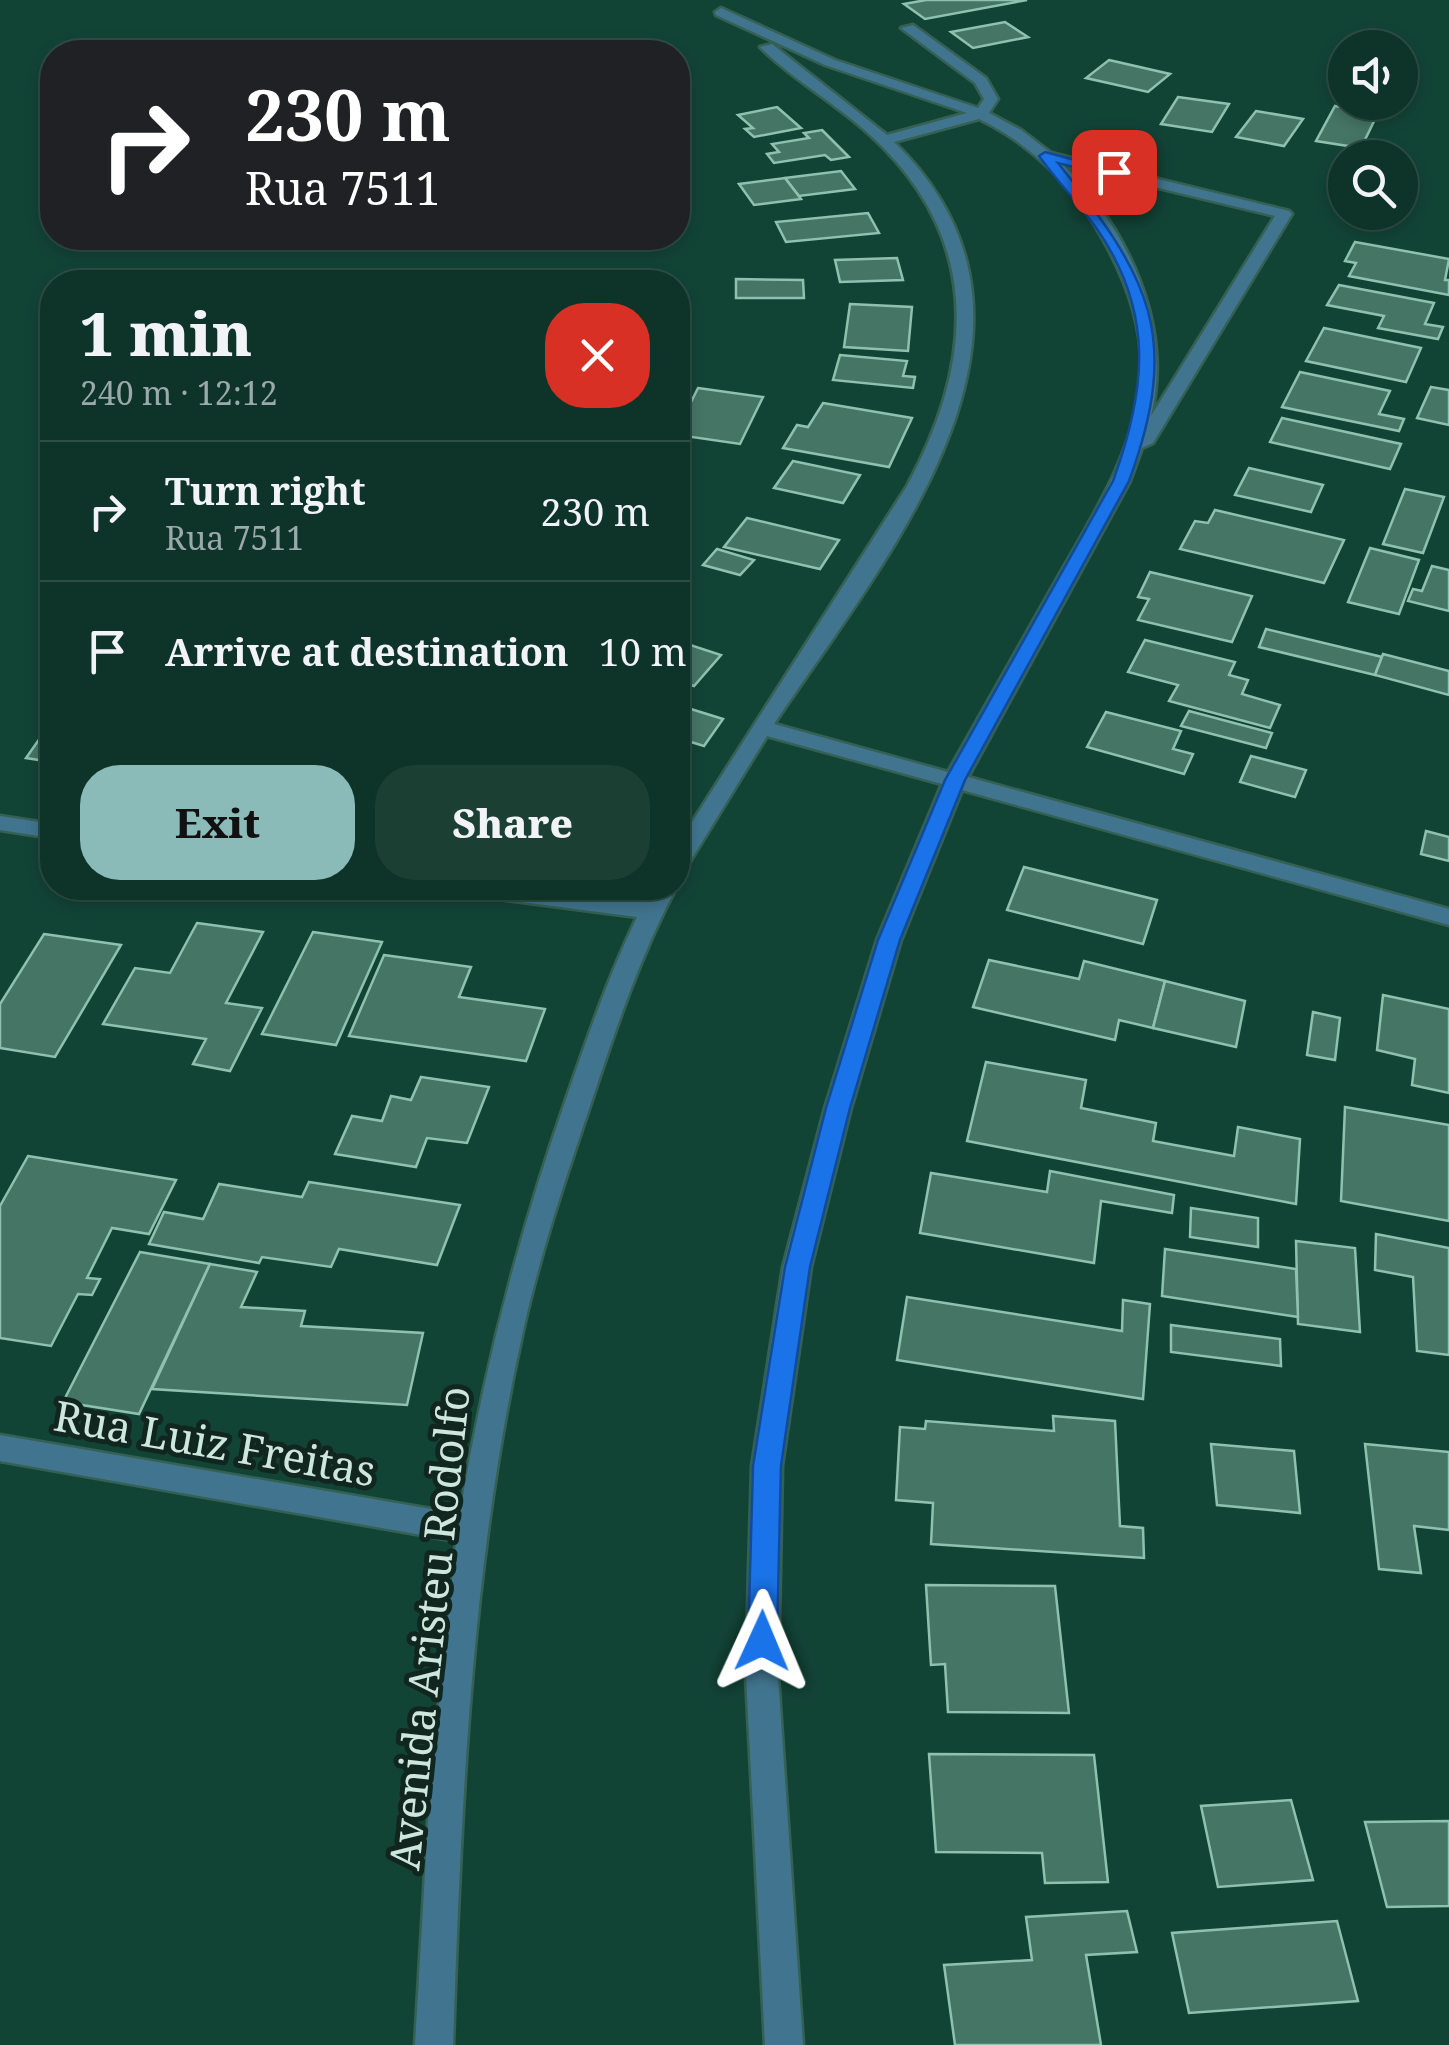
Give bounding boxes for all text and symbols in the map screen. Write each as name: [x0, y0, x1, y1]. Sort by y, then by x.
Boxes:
map controls: [1328, 30, 1418, 230]
button: sound: [1328, 30, 1418, 120]
text: 230 m: [245, 66, 451, 162]
icon: right: [80, 80, 210, 210]
pin: [1072, 130, 1157, 215]
button: search: [1328, 140, 1418, 230]
icon: arrive: [1087, 145, 1142, 200]
text: Rua 7511: [245, 157, 441, 218]
text: 1 min: [80, 292, 252, 374]
button: close: [545, 303, 650, 408]
text: 240 m · 12:12: [80, 371, 278, 414]
text: Turn right: [165, 464, 366, 516]
icon: right: [80, 484, 135, 539]
text: 230 m: [540, 485, 650, 537]
text: Rua 7511: [165, 516, 304, 559]
icon: arrive: [80, 624, 135, 679]
text: Arrive at destination: [165, 625, 569, 677]
text: 10 m: [599, 625, 687, 677]
button: Exit: [80, 765, 355, 880]
button: Share: [375, 765, 650, 880]
street label: Avenida Aristeu Rodolfo: [374, 1383, 482, 1873]
street label: Rua Luiz Freitas: [50, 1386, 380, 1498]
position arrow: [710, 1589, 814, 1693]

